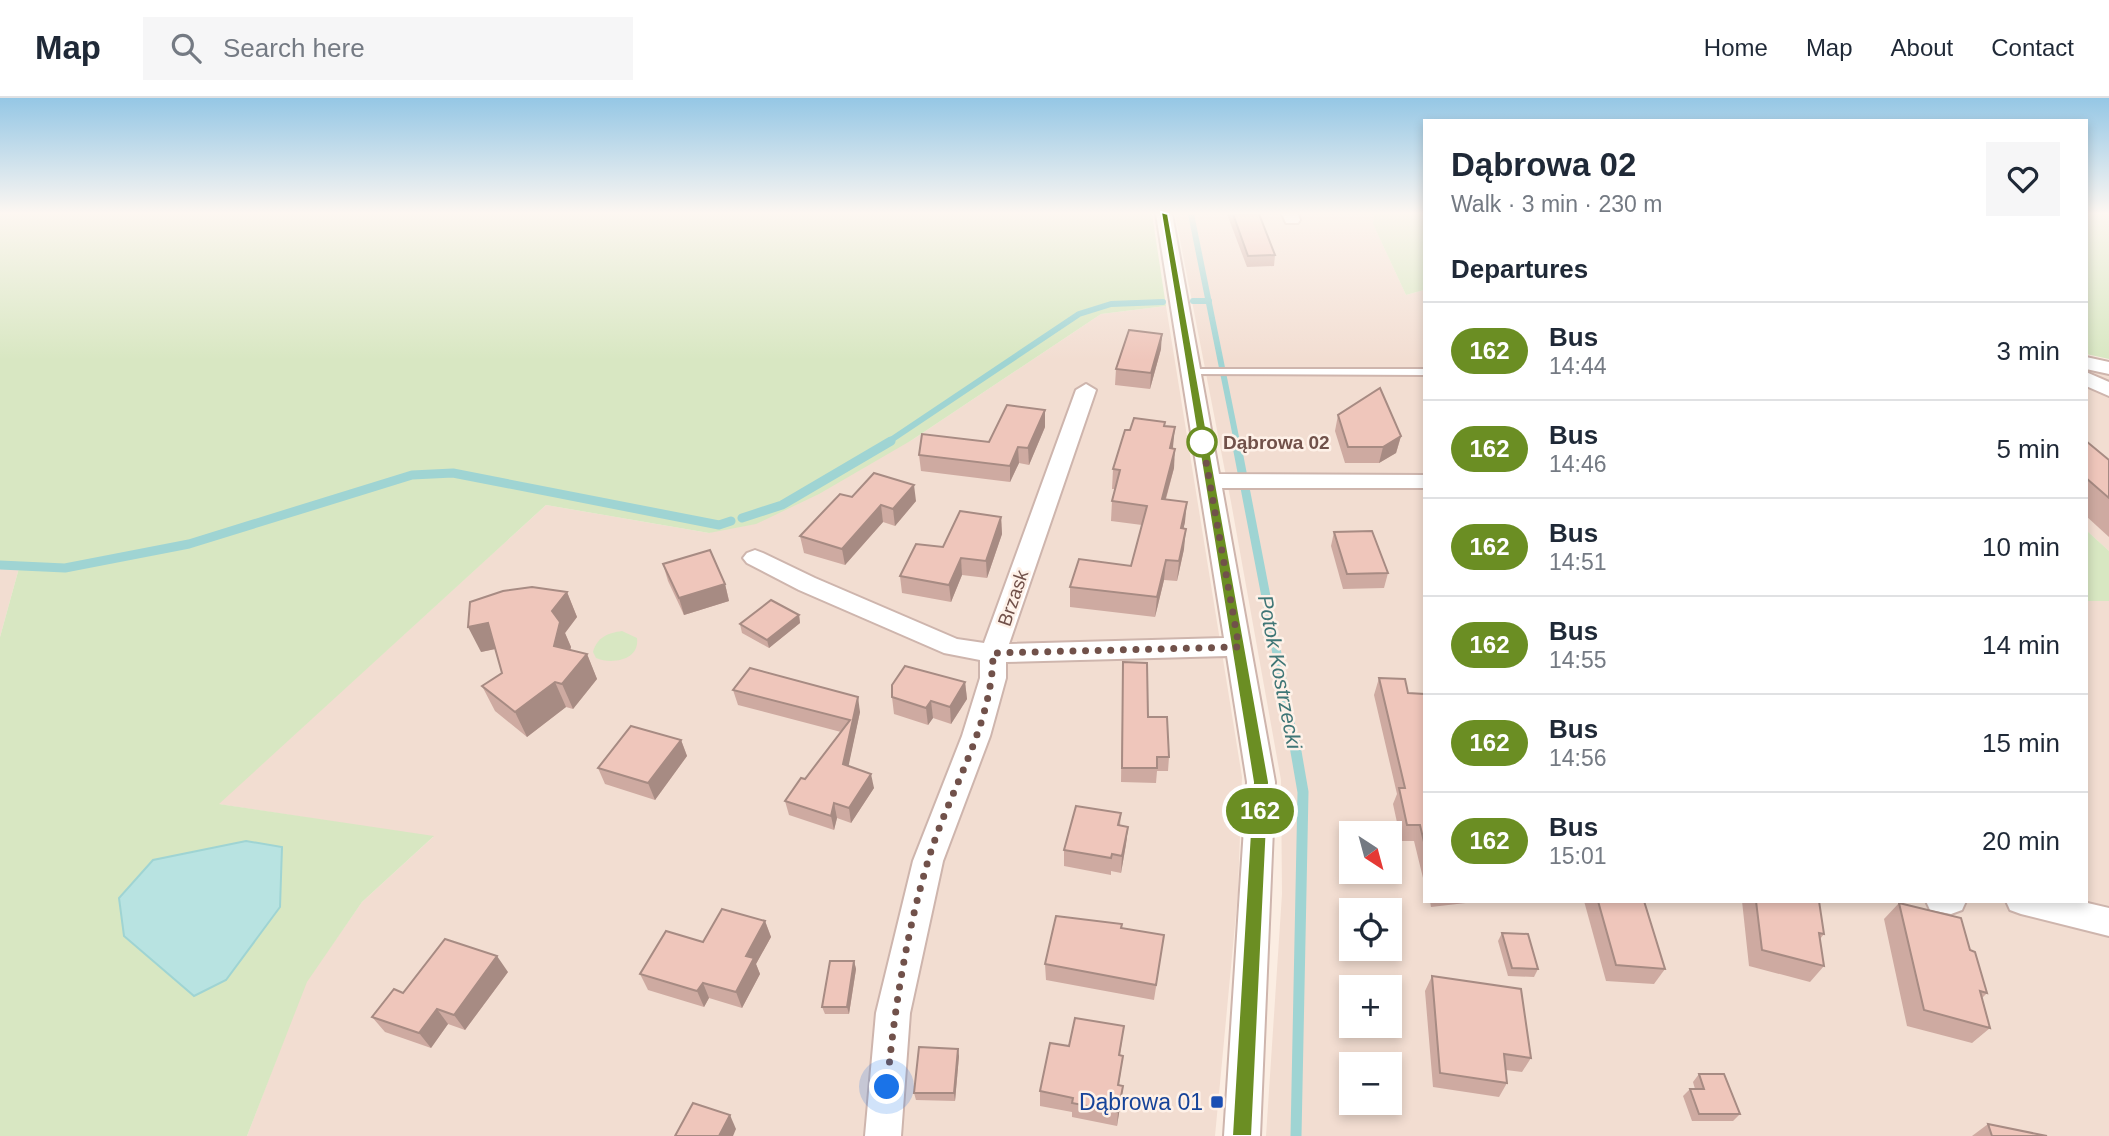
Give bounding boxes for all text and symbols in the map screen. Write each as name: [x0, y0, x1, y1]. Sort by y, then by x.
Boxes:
search box: [143, 17, 633, 80]
text: Map: [35, 29, 101, 66]
icon: search: [167, 29, 205, 67]
text: Search here: [223, 33, 365, 63]
text: Home: [1704, 34, 1768, 61]
text: Map: [1806, 34, 1853, 61]
text: About: [1891, 34, 1953, 61]
text: Contact: [1991, 34, 2074, 61]
button: heart: [1986, 142, 2060, 216]
text: Dąbrowa 02: [1451, 146, 1636, 183]
text: Walk · 3 min · 230 m: [1451, 191, 1662, 217]
text: Departures: [1451, 254, 1588, 284]
text: Bus: [1549, 322, 1598, 352]
text: 3 min: [1996, 336, 2060, 366]
text: 162: [1469, 337, 1510, 364]
text: 14:44: [1549, 353, 1607, 379]
text: Bus: [1549, 420, 1598, 450]
marker: Dąbrowa 02: [1187, 427, 1217, 457]
place label: Dąbrowa 02: [1223, 432, 1330, 453]
text: 5 min: [1996, 434, 2060, 464]
text: 162: [1469, 435, 1510, 462]
text: 14:46: [1549, 451, 1607, 477]
text: Bus: [1549, 518, 1598, 548]
text: 10 min: [1982, 532, 2060, 562]
text: 162: [1469, 533, 1510, 560]
text: 14:51: [1549, 549, 1607, 575]
street label: Brzask: [994, 567, 1033, 629]
water label: Potok Kostrzecki: [1254, 593, 1306, 752]
text: Bus: [1549, 616, 1598, 646]
text: 14 min: [1982, 630, 2060, 660]
text: 162: [1469, 631, 1510, 658]
text: 14:55: [1549, 647, 1607, 673]
text: Bus: [1549, 714, 1598, 744]
text: 15 min: [1982, 728, 2060, 758]
text: 162: [1469, 729, 1510, 756]
text: 14:56: [1549, 745, 1607, 771]
line badge: 162: [1220, 788, 1300, 834]
text: 162: [1240, 797, 1280, 824]
text: Bus: [1549, 812, 1598, 842]
north arrow: [1339, 821, 1402, 884]
map controls: [1339, 821, 1402, 1115]
text: 20 min: [1982, 826, 2060, 856]
text: 162: [1469, 827, 1510, 854]
text: 15:01: [1549, 843, 1607, 869]
button: locate: [1339, 898, 1402, 961]
button: +: [1339, 975, 1402, 1038]
button: −: [1339, 1052, 1402, 1115]
your location: [869, 1069, 904, 1104]
place label: Dąbrowa 01: [1079, 1089, 1203, 1115]
marker: Dąbrowa 01: [1209, 1094, 1225, 1110]

